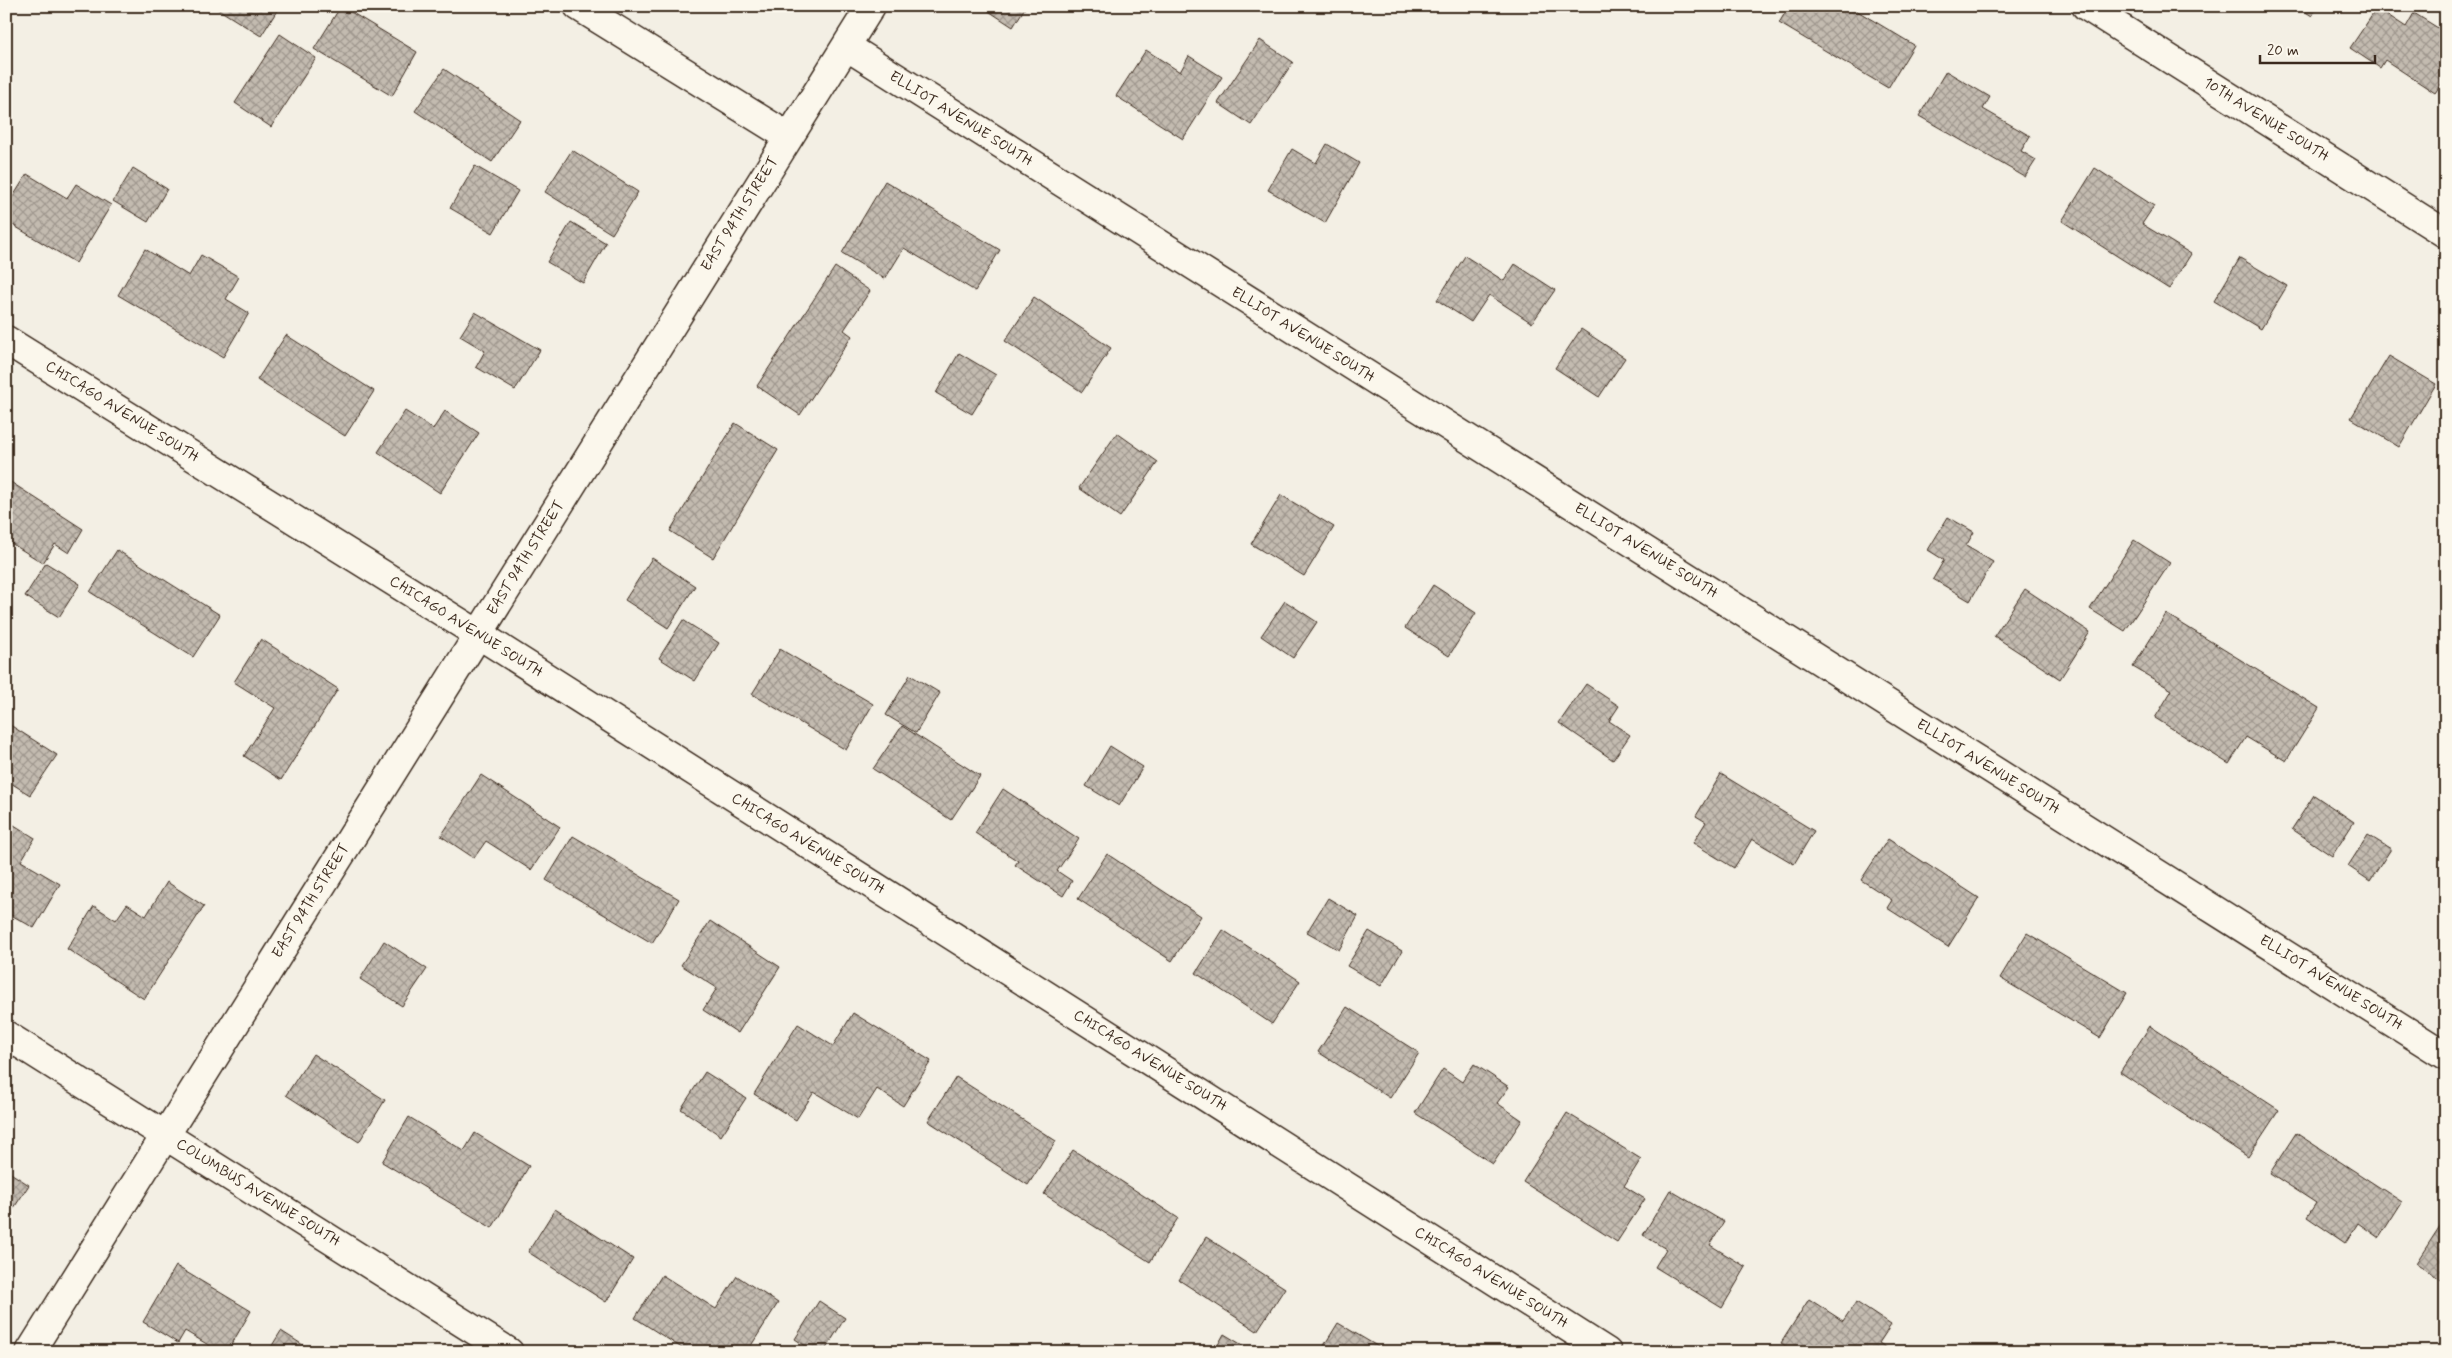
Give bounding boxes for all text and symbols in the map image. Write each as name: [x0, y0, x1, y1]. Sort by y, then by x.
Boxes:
scale bar: [2260, 32, 2374, 64]
text: 20 m: [2267, 41, 2299, 61]
street label: ELLIOT AVENUE SOUTH: [885, 67, 1037, 172]
street label: 10TH AVENUE SOUTH: [2199, 73, 2333, 167]
street label: EAST 94TH STREET: [697, 153, 783, 275]
street label: ELLIOT AVENUE SOUTH: [1227, 283, 1379, 388]
street label: CHICAGO AVENUE SOUTH: [41, 356, 203, 468]
street label: EAST 94TH STREET: [483, 497, 569, 619]
street label: ELLIOT AVENUE SOUTH: [1570, 499, 1722, 604]
street label: CHICAGO AVENUE SOUTH: [385, 571, 547, 683]
street label: ELLIOT AVENUE SOUTH: [1912, 715, 2064, 820]
street label: CHICAGO AVENUE SOUTH: [727, 788, 889, 900]
street label: EAST 94TH STREET: [268, 840, 354, 962]
street label: ELLIOT AVENUE SOUTH: [2255, 931, 2407, 1036]
street label: CHICAGO AVENUE SOUTH: [1069, 1005, 1231, 1117]
street label: COLUMBUS AVENUE SOUTH: [172, 1134, 344, 1252]
street label: CHICAGO AVENUE SOUTH: [1410, 1222, 1572, 1334]

